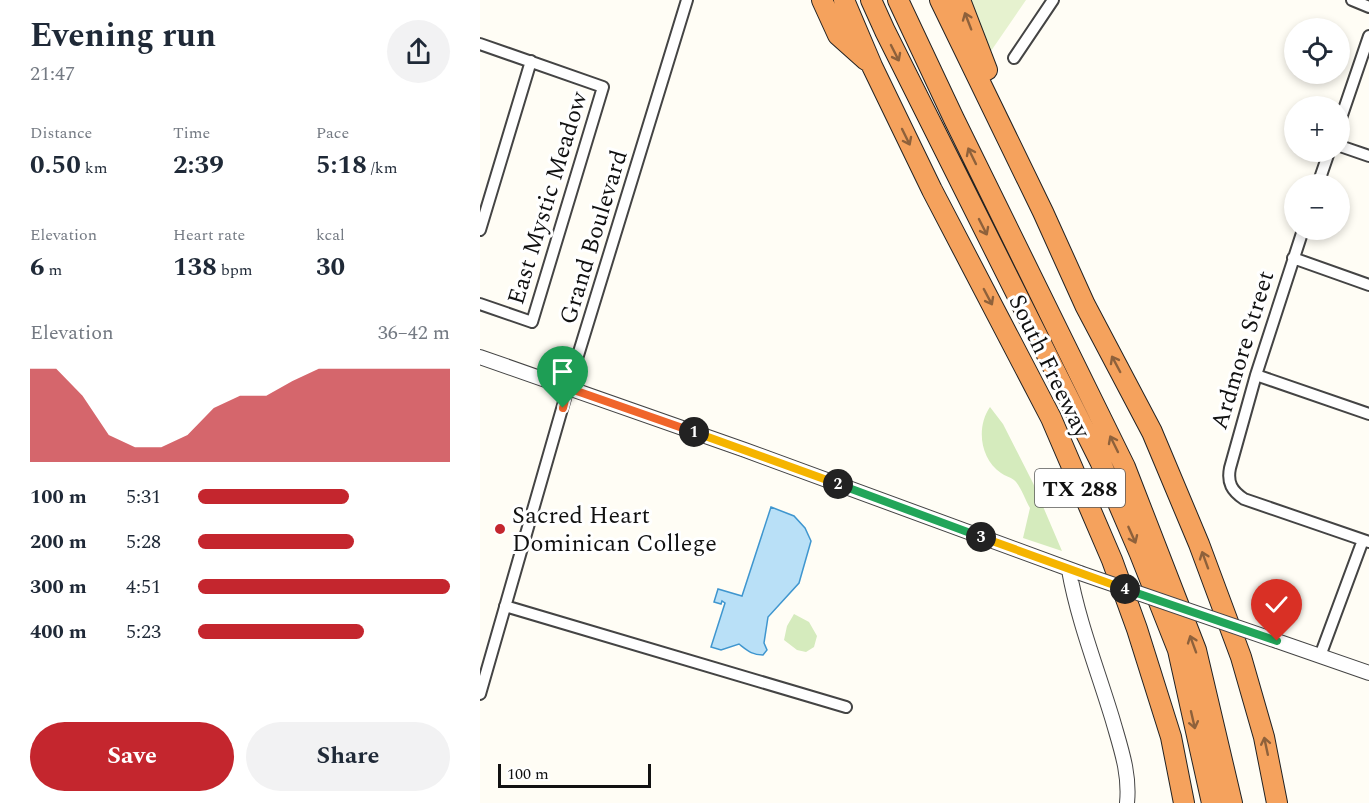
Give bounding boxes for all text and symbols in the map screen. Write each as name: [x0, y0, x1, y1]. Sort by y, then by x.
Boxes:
text: Evening run: [30, 11, 216, 61]
one-way arrow: [961, 12, 972, 30]
map controls: [1284, 18, 1350, 240]
button: locate: [1284, 18, 1350, 84]
button: share: [387, 20, 450, 83]
one-way arrow: [890, 44, 902, 62]
text: 21:47: [30, 59, 75, 89]
street label: East Mystic Meadow: [498, 86, 598, 309]
button: +: [1284, 96, 1350, 162]
text: Distance: [30, 121, 92, 145]
text: Time: [173, 121, 210, 145]
text: Pace: [316, 121, 349, 145]
one-way arrow: [901, 128, 913, 146]
text: 0.50: [30, 145, 81, 185]
text: 2:39: [173, 145, 224, 185]
text: 5:18: [316, 145, 367, 185]
street label: Grand Boulevard: [550, 146, 638, 329]
one-way arrow: [965, 147, 977, 165]
text: km: [81, 156, 107, 180]
text: /km: [367, 156, 397, 180]
button: −: [1284, 174, 1350, 240]
one-way arrow: [977, 218, 989, 236]
text: Elevation: [30, 223, 97, 247]
text: Heart rate: [173, 223, 245, 247]
text: kcal: [316, 223, 345, 247]
text: 6: [30, 247, 45, 287]
text: 138: [173, 247, 217, 287]
text: 30: [316, 247, 345, 287]
text: m: [45, 258, 62, 282]
text: bpm: [217, 258, 253, 282]
street label: Ardmore Street: [1202, 266, 1284, 434]
one-way arrow: [982, 288, 994, 305]
street label: South Freeway: [999, 288, 1100, 446]
text: Elevation: [30, 318, 114, 348]
text: 36–42 m: [378, 318, 450, 348]
pin: [537, 346, 588, 408]
icon: arrive: [546, 355, 579, 388]
one-way arrow: [1110, 355, 1122, 373]
pin: 1: [679, 417, 709, 447]
text: 1: [690, 420, 698, 444]
one-way arrow: [1107, 435, 1119, 453]
pin: 2: [823, 469, 853, 499]
road number: TX 288: [1035, 469, 1125, 507]
text: 2: [834, 472, 842, 496]
text: 100 m: [30, 482, 87, 512]
text: 5:31: [126, 482, 161, 512]
place label: Sacred Heart Dominican College: [512, 498, 717, 562]
marker: Sacred Heart Dominican College: [493, 522, 507, 536]
pin: 3: [966, 522, 996, 552]
text: 3: [977, 525, 985, 549]
one-way arrow: [1127, 525, 1138, 544]
text: 200 m: [30, 527, 87, 557]
text: 5:28: [126, 527, 161, 557]
one-way arrow: [1199, 552, 1210, 570]
text: 300 m: [30, 572, 87, 602]
text: 4:51: [126, 572, 161, 602]
pin: 4: [1110, 574, 1140, 604]
text: 4: [1121, 577, 1129, 601]
pin: [1251, 579, 1302, 641]
icon: check: [1260, 588, 1293, 621]
text: 400 m: [30, 617, 87, 647]
text: 5:23: [126, 617, 161, 647]
one-way arrow: [1187, 635, 1198, 654]
one-way arrow: [1188, 710, 1200, 729]
button: Save: [30, 722, 234, 791]
button: Share: [246, 722, 450, 791]
one-way arrow: [1260, 736, 1271, 756]
scale bar: [498, 761, 651, 788]
text: 100 m: [507, 762, 549, 786]

